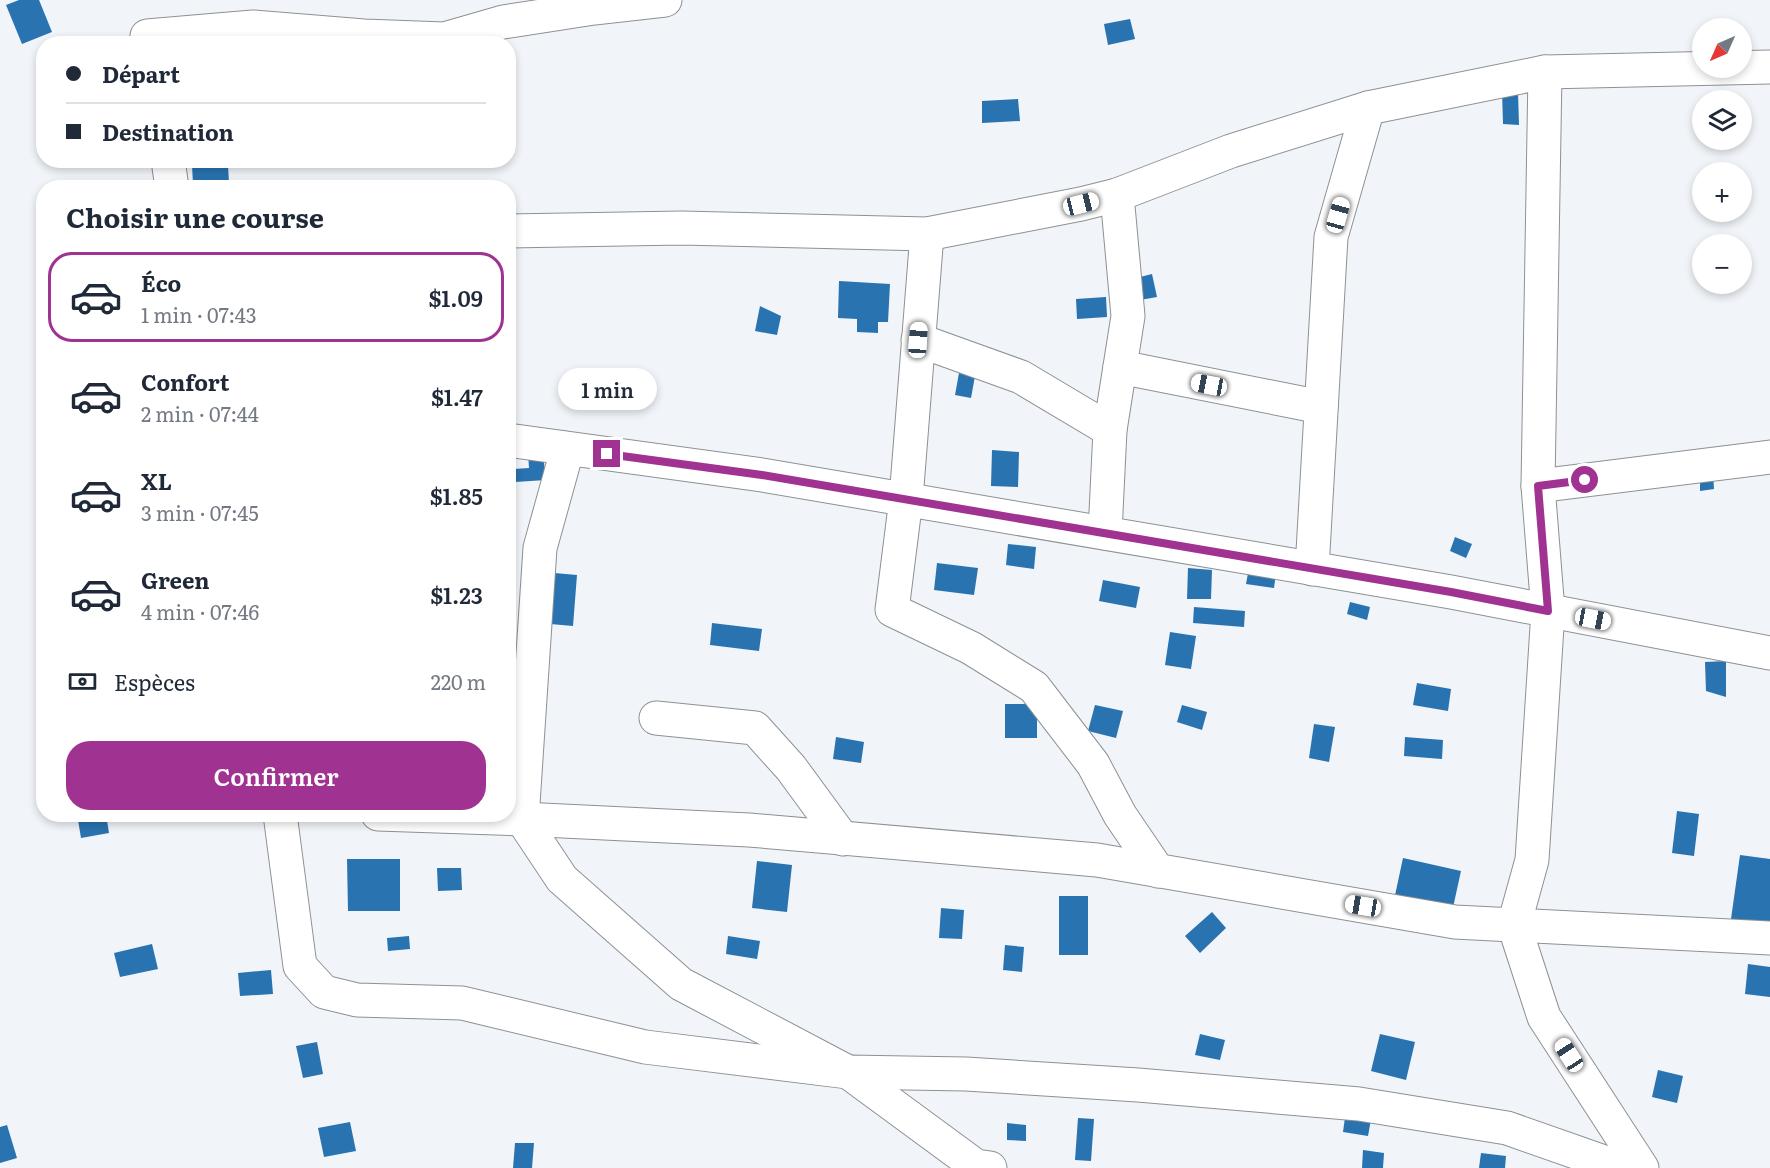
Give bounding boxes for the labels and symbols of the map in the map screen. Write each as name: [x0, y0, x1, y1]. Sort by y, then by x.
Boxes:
north arrow: [1692, 18, 1752, 78]
car: [1061, 191, 1101, 217]
car: [1324, 195, 1352, 235]
car: [908, 321, 928, 359]
callout: 1 min: [558, 367, 656, 409]
car: [1190, 373, 1228, 397]
route end: [593, 440, 620, 467]
route start: [1571, 466, 1598, 493]
car: [1574, 607, 1612, 631]
car: [1344, 894, 1382, 918]
car: [1552, 1035, 1586, 1075]

